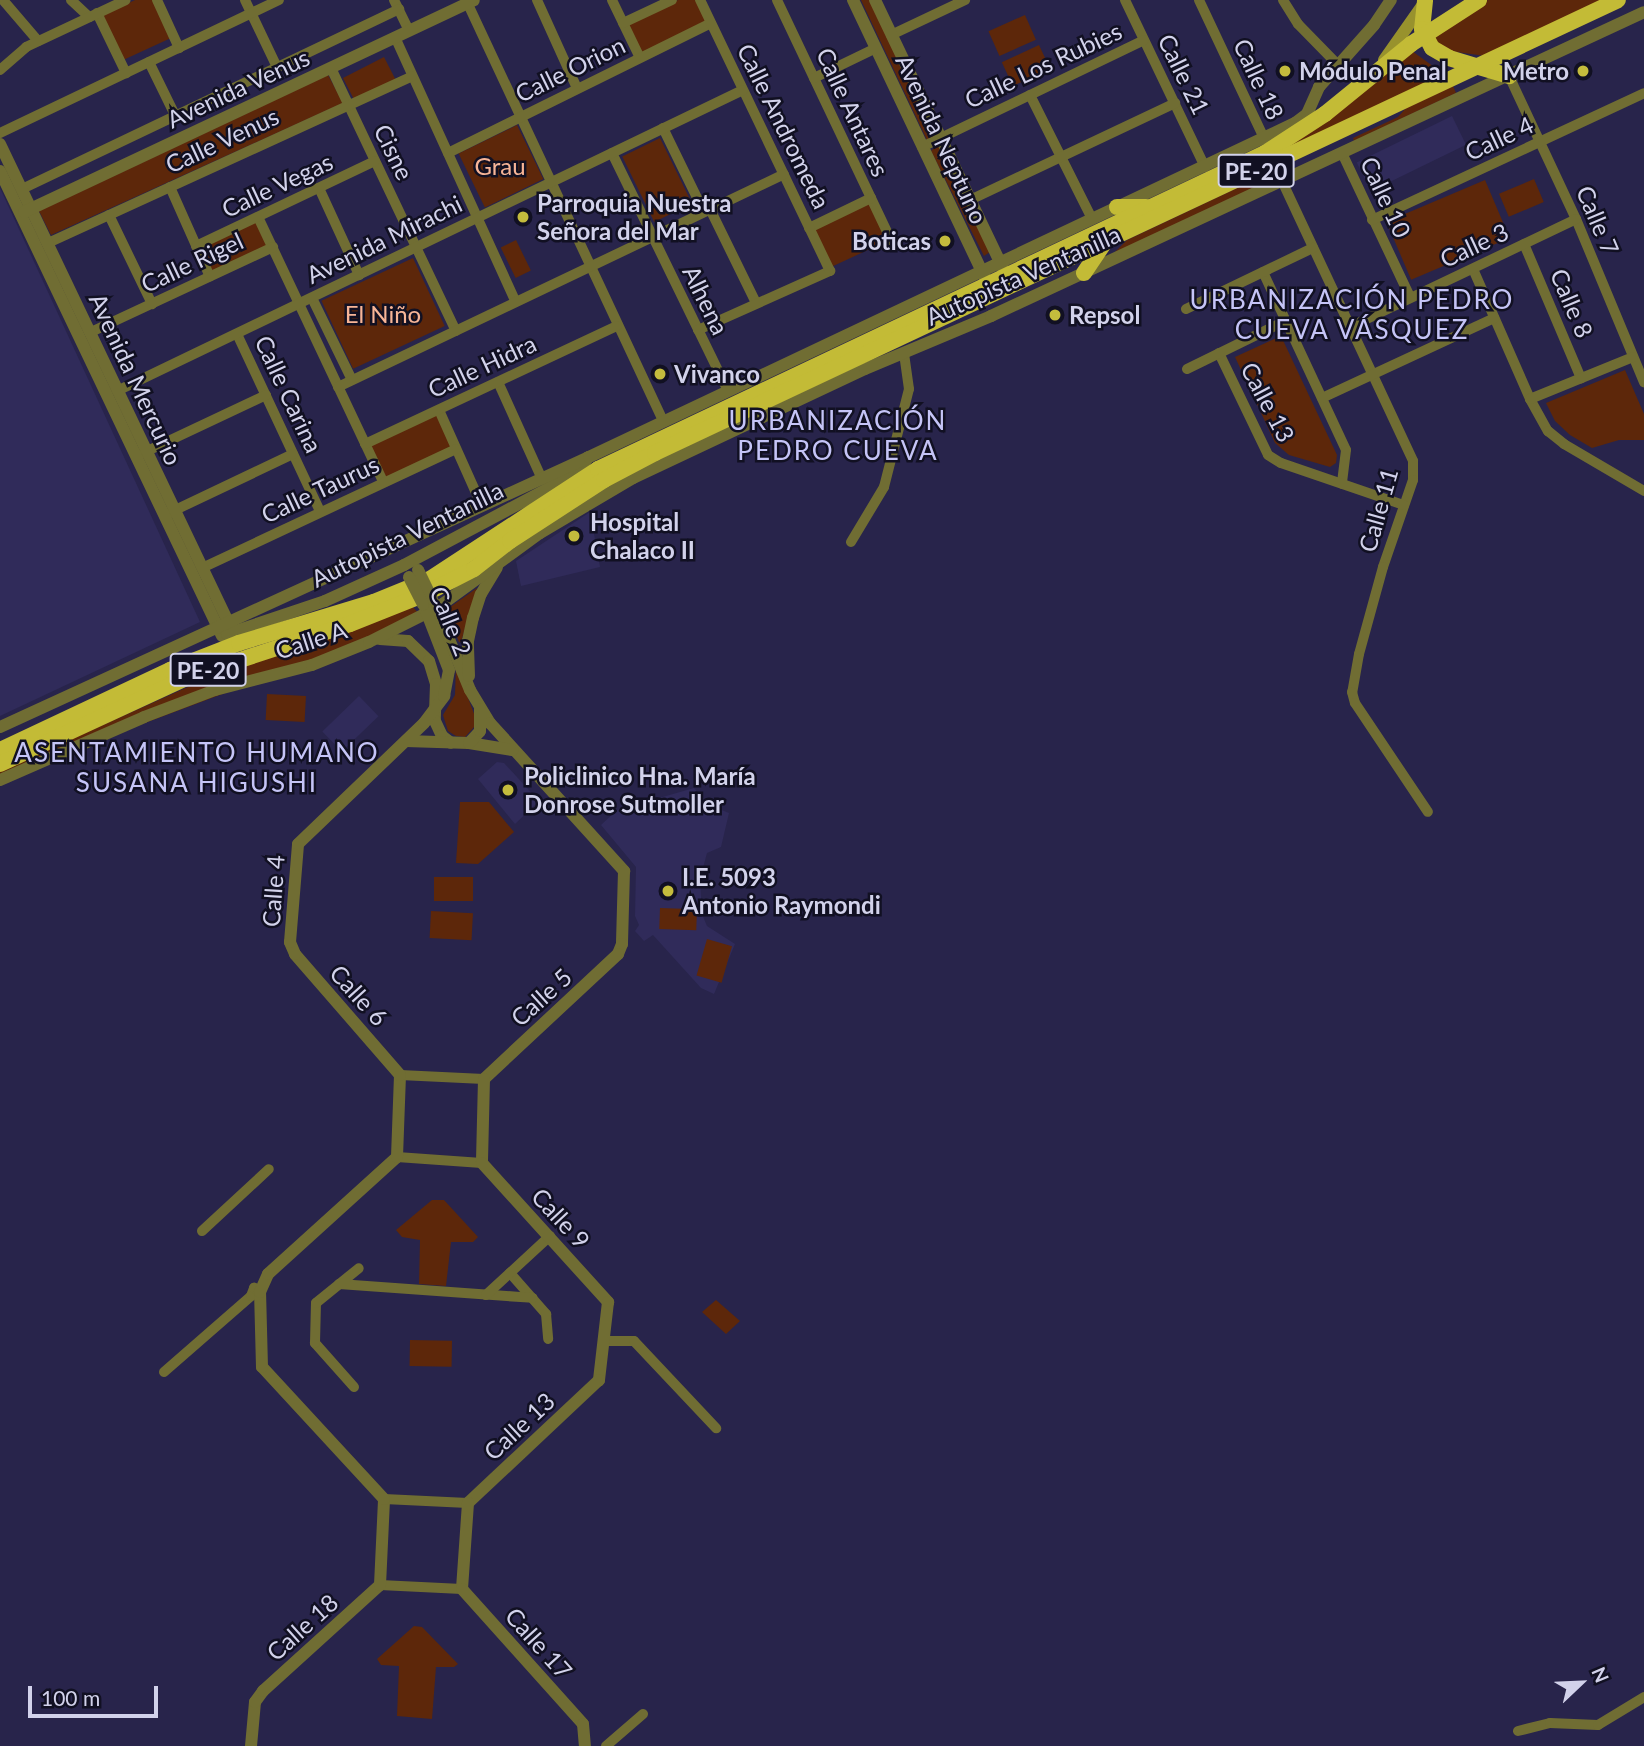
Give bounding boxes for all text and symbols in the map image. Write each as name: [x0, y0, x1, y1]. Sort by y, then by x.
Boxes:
street label: Calle Los Rubies: [960, 16, 1126, 114]
street label: Calle 21: [1152, 29, 1216, 119]
street label: Calle Orion: [510, 30, 630, 108]
street label: Calle 18: [1228, 34, 1290, 124]
street label: Calle Andromeda: [731, 38, 837, 214]
street label: Avenida Venus: [162, 42, 314, 134]
street label: Calle Antares: [810, 43, 896, 181]
street label: Avenida Neptuno: [890, 50, 994, 228]
place label: Módulo Penal: [1299, 57, 1447, 85]
place label: Metro: [1503, 57, 1569, 85]
marker: Módulo Penal: [1277, 63, 1293, 79]
marker: Metro: [1575, 63, 1591, 79]
street label: Calle Venus: [160, 101, 284, 179]
street label: Calle 4: [1460, 110, 1538, 166]
street label: Cisne: [368, 120, 420, 184]
street label: Calle Vegas: [217, 147, 337, 223]
park label: Grau: [474, 152, 526, 180]
road number: PE-20: [1218, 152, 1294, 190]
street label: Calle 10: [1355, 152, 1417, 242]
street label: Calle 7: [1571, 181, 1625, 259]
street label: Avenida Mirachi: [301, 189, 467, 289]
place label: Parroquia Nuestra Señora del Mar: [537, 189, 731, 245]
marker: Parroquia Nuestra Señora del Mar: [515, 209, 531, 225]
street label: Calle 3: [1435, 217, 1513, 273]
street label: Autopista Ventanilla: [921, 219, 1125, 331]
street label: Calle Rigel: [136, 226, 248, 298]
place label: Boticas: [852, 227, 931, 255]
marker: Boticas: [937, 233, 953, 249]
street label: Alhena: [677, 261, 735, 339]
street label: Calle 8: [1545, 264, 1599, 342]
district label: URBANIZACIÓN PEDRO CUEVA VÁSQUEZ: [1192, 284, 1512, 346]
street label: Avenida Mercurio: [84, 288, 188, 470]
park label: El Niño: [345, 300, 421, 328]
place label: Repsol: [1069, 301, 1140, 329]
marker: Repsol: [1047, 307, 1063, 323]
street label: Calle Hidra: [423, 328, 541, 404]
street label: Calle Carina: [249, 331, 329, 457]
street label: Calle 13: [1235, 357, 1301, 447]
place label: Vivanco: [674, 360, 760, 388]
marker: Vivanco: [652, 366, 668, 382]
district label: URBANIZACIÓN PEDRO CUEVA: [730, 405, 946, 466]
street label: Calle Taurus: [256, 449, 384, 529]
street label: Calle 11: [1352, 465, 1404, 555]
street label: Autopista Ventanilla: [306, 475, 508, 593]
place label: Hospital Chalaco II: [590, 508, 695, 564]
marker: Hospital Chalaco II: [564, 526, 584, 546]
street label: Calle 2: [424, 582, 478, 660]
street label: Calle A: [271, 615, 351, 665]
road number: PE-20: [170, 650, 246, 690]
district label: ASENTAMIENTO HUMANO SUSANA HIGUSHI: [17, 737, 377, 798]
place label: Policlinico Hna. María Donrose Sutmoller: [524, 762, 756, 818]
marker: Policlinico Hna. María Donrose Sutmoller: [498, 780, 518, 800]
street label: Calle 4: [256, 854, 290, 928]
place label: I.E. 5093 Antonio Raymondi: [682, 863, 881, 919]
marker: I.E. 5093 Antonio Raymondi: [660, 883, 676, 899]
street label: Calle 6: [324, 959, 394, 1031]
street label: Calle 5: [505, 962, 577, 1032]
street label: Calle 9: [526, 1182, 596, 1254]
street label: Calle 13: [478, 1386, 560, 1466]
street label: Calle 18: [260, 1588, 344, 1666]
street label: Calle 17: [500, 1601, 578, 1685]
north arrow: [1546, 1648, 1616, 1718]
text: N: [1587, 1663, 1614, 1686]
scale bar: [32, 1672, 161, 1716]
text: 100 m: [41, 1685, 100, 1710]

